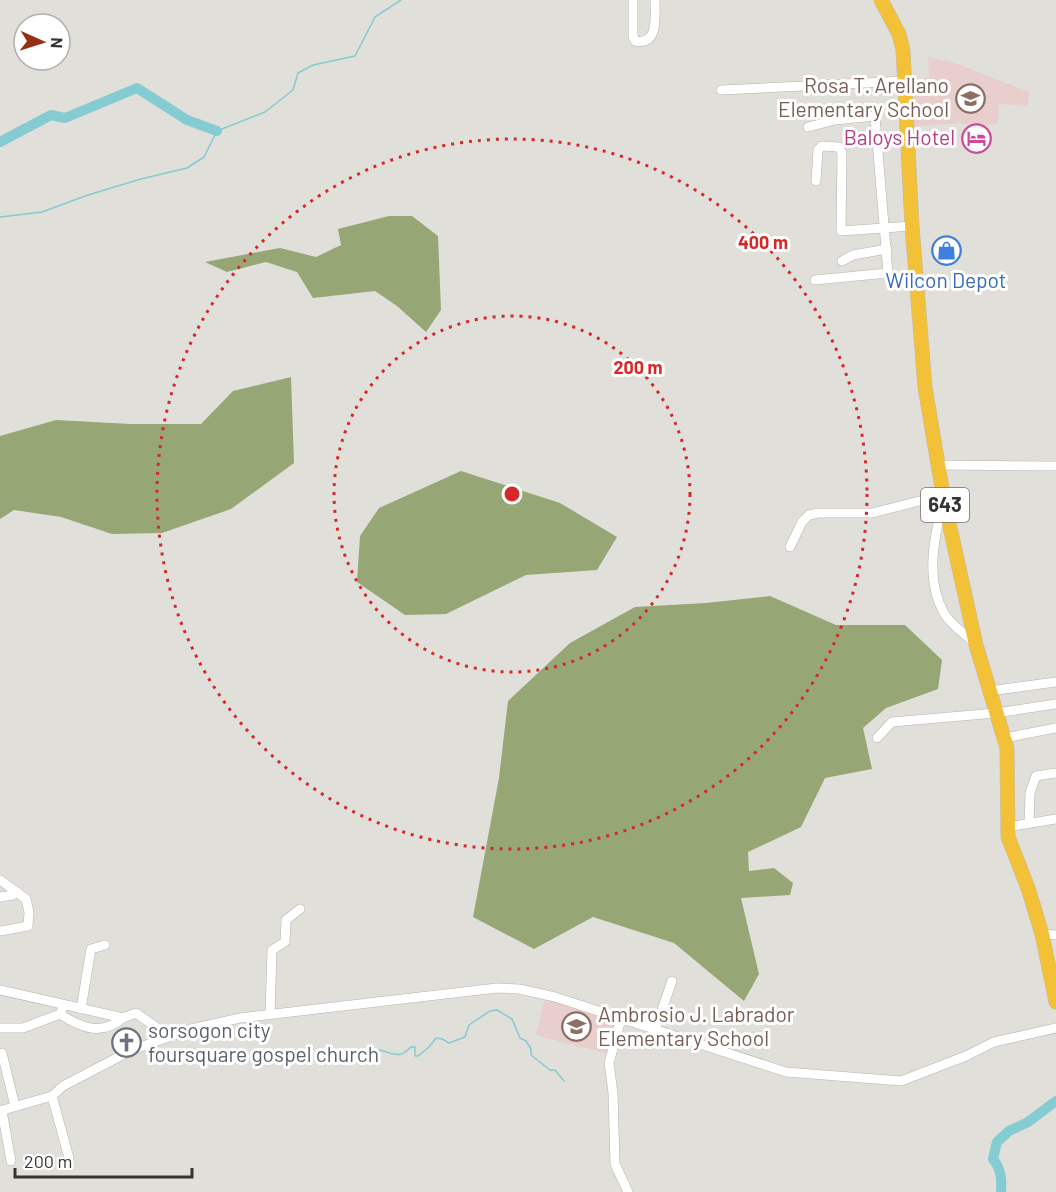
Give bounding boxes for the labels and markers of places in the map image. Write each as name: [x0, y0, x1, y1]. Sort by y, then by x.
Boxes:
place label: Rosa T. Arellano Elementary School: [778, 72, 949, 121]
school or university icon: Rosa T. Arellano Elementary School: [954, 82, 986, 114]
hotel icon: Baloys Hotel: [960, 122, 992, 154]
place label: Baloys Hotel: [844, 124, 955, 149]
shop icon: Wilcon Depot: [930, 234, 962, 266]
place label: Wilcon Depot: [885, 267, 1007, 292]
centre of rings: [502, 484, 522, 504]
place label: Ambrosio J. Labrador Elementary School: [598, 1001, 795, 1050]
school or university icon: Ambrosio J. Labrador Elementary School: [561, 1011, 593, 1043]
place label: sorsogon city foursquare gospel church: [148, 1017, 379, 1066]
church icon: sorsogon city foursquare gospel church: [111, 1027, 143, 1059]

